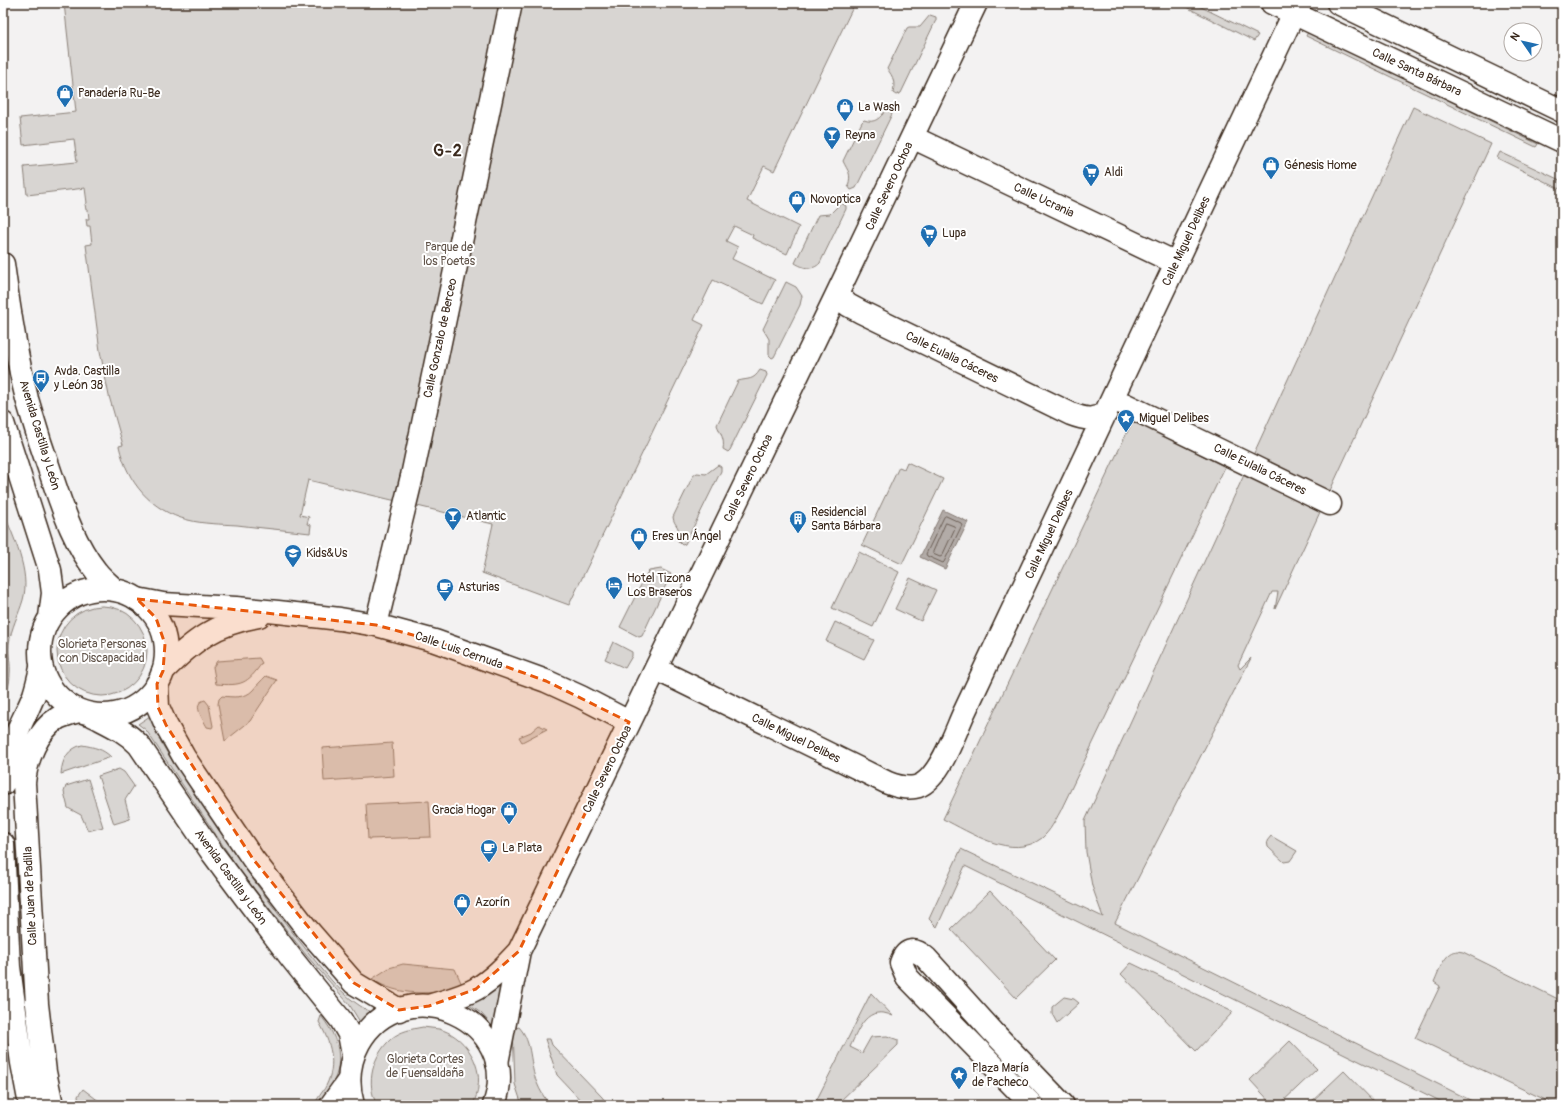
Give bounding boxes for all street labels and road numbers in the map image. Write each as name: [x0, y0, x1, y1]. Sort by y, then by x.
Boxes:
street label: Calle Santa Bárbara: [1370, 45, 1464, 100]
street label: Calle Severo Ochoa: [862, 139, 917, 233]
street label: Calle Ucrania: [1011, 180, 1077, 221]
street label: Calle Miguel Delibes: [1159, 193, 1214, 288]
street label: Calle Gonzalo de Berceo: [420, 276, 461, 399]
street label: Calle Eulalia Cáceres: [903, 328, 1001, 387]
street label: Avenida Castilla y León: [16, 378, 63, 492]
street label: Calle Severo Ochoa: [721, 431, 776, 525]
street label: Calle Eulalia Cáceres: [1211, 440, 1309, 499]
street label: Calle Miguel Delibes: [1022, 486, 1077, 581]
street label: Calle Luis Cernuda: [413, 628, 505, 673]
street label: Calle Miguel Delibes: [749, 710, 843, 767]
street label: Calle Severo Ochoa: [580, 722, 635, 816]
street label: Avenida Castilla y León: [191, 827, 270, 928]
street label: Calle Juan de Padilla: [20, 846, 41, 946]

